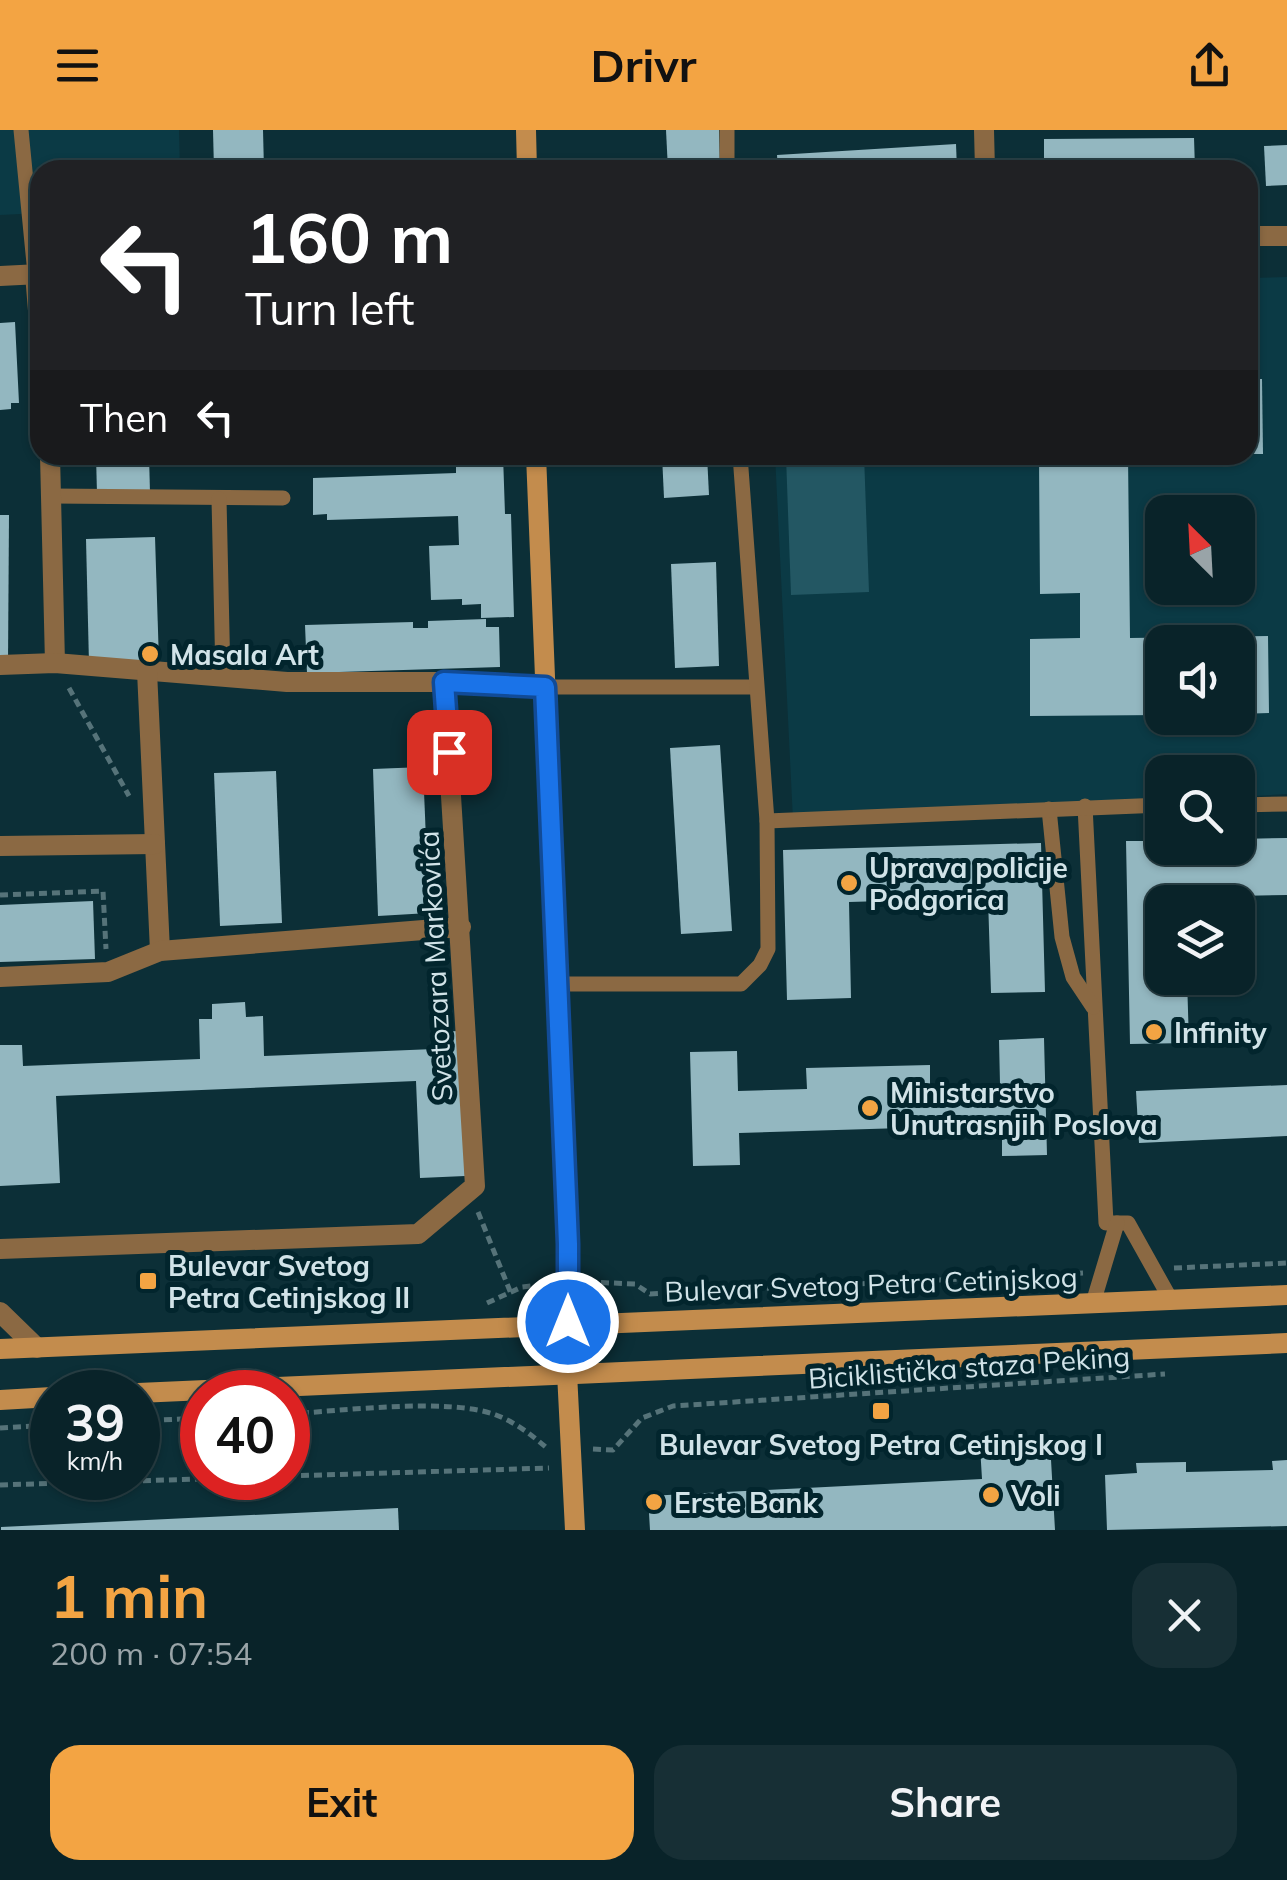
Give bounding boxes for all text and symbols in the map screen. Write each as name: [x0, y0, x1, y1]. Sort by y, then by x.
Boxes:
text: Drivr: [591, 37, 696, 93]
icon: menu: [50, 38, 105, 93]
icon: share: [1182, 38, 1237, 93]
text: 160 m: [245, 193, 453, 281]
icon: left: [80, 200, 210, 330]
text: Turn left: [245, 280, 414, 336]
icon: left: [188, 390, 243, 445]
text: Then: [80, 394, 168, 442]
north arrow: [1145, 495, 1255, 605]
map controls: [1145, 495, 1255, 995]
button: sound: [1145, 625, 1255, 735]
place label: Masala Art: [170, 637, 319, 672]
marker: Masala Art: [139, 643, 161, 665]
pin: [407, 710, 492, 795]
icon: arrive: [422, 725, 477, 780]
button: search: [1145, 755, 1255, 865]
street label: Svetozara Markovića: [410, 830, 460, 1102]
place label: Uprava policije Podgorica: [869, 850, 1068, 917]
marker: Uprava policije Podgorica: [838, 872, 860, 894]
button: layers: [1145, 885, 1255, 995]
place label: Infinity: [1174, 1015, 1267, 1050]
marker: Infinity: [1143, 1021, 1165, 1043]
place label: Ministarstvo Unutrasnjih Poslova: [890, 1075, 1158, 1142]
marker: Ministarstvo Unutrasnjih Poslova: [859, 1097, 881, 1119]
place label: Bulevar Svetog Petra Cetinjskog II: [168, 1248, 410, 1315]
street label: Bulevar Svetog Petra Cetinjskog: [664, 1259, 1078, 1309]
marker: Bulevar Svetog Petra Cetinjskog II: [137, 1270, 159, 1292]
position arrow: [516, 1270, 620, 1374]
street label: Biciklistička staza Peking: [807, 1338, 1131, 1396]
speed limit sign: 40: [180, 1370, 310, 1500]
text: 39: [65, 1391, 125, 1454]
marker: Bulevar Svetog Petra Cetinjskog I: [870, 1400, 892, 1422]
place label: Bulevar Svetog Petra Cetinjskog I: [659, 1427, 1103, 1462]
text: km/h: [67, 1445, 123, 1476]
place label: Voli: [1010, 1478, 1061, 1513]
marker: Voli: [980, 1484, 1002, 1506]
place label: Erste Bank: [674, 1485, 818, 1520]
marker: Erste Bank: [643, 1491, 665, 1513]
text: 1 min: [50, 1558, 208, 1633]
button: close: [1132, 1563, 1237, 1668]
text: 200 m · 07:54: [50, 1633, 252, 1673]
button: Exit: [50, 1745, 634, 1860]
button: Share: [654, 1745, 1237, 1860]

